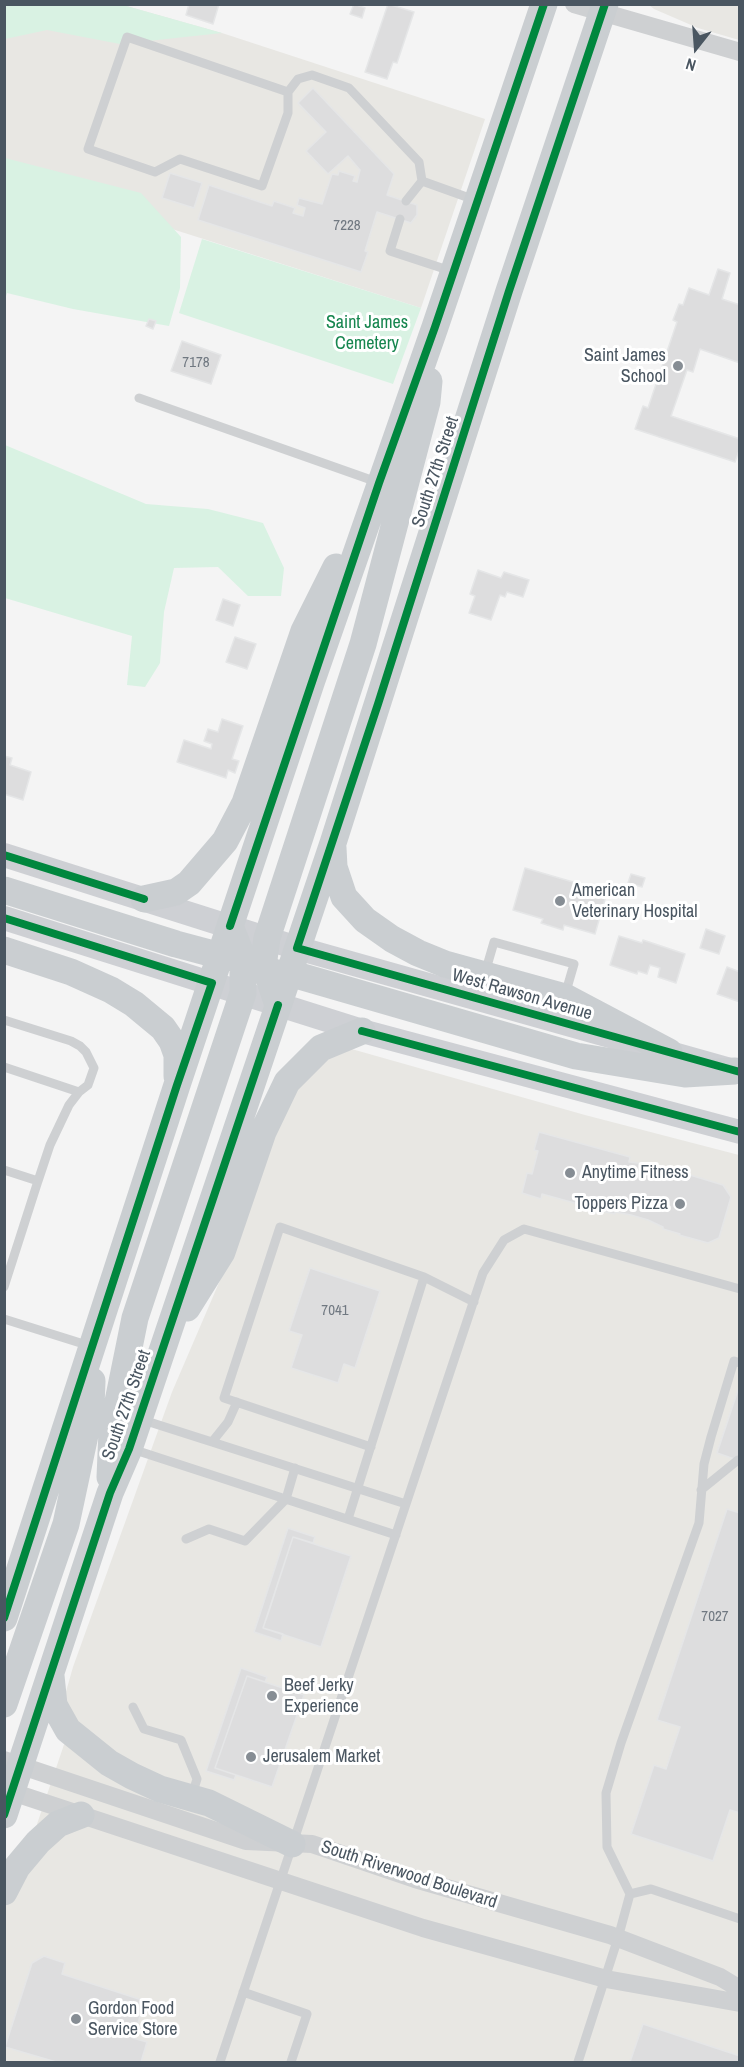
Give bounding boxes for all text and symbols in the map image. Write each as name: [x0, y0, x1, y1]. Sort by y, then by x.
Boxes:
north arrow: [666, 18, 726, 78]
text: N: [683, 53, 698, 77]
house number: 7228: [333, 217, 361, 235]
park label: Saint James Cemetery: [326, 312, 408, 354]
place label: Saint James School: [584, 345, 666, 388]
house number: 7178: [182, 354, 210, 372]
marker: Saint James School: [671, 359, 685, 373]
street label: South 27th Street: [408, 414, 464, 530]
place label: American Veterinary Hospital: [572, 880, 698, 922]
marker: American Veterinary Hospital: [553, 894, 567, 908]
street label: West Rawson Avenue: [449, 965, 595, 1025]
place label: Anytime Fitness: [582, 1162, 689, 1184]
marker: Anytime Fitness: [563, 1166, 577, 1180]
place label: Toppers Pizza: [574, 1193, 668, 1215]
marker: Toppers Pizza: [673, 1197, 687, 1211]
house number: 7041: [321, 1302, 349, 1320]
street label: South 27th Street: [98, 1347, 156, 1463]
house number: 7027: [701, 1608, 729, 1626]
place label: Beef Jerky Experience: [284, 1675, 359, 1718]
marker: Beef Jerky Experience: [265, 1689, 279, 1703]
place label: Jerusalem Market: [263, 1746, 380, 1768]
marker: Jerusalem Market: [244, 1750, 258, 1764]
street label: South Riverwood Boulevard: [318, 1836, 500, 1914]
place label: Gordon Food Service Store: [88, 1998, 177, 2040]
marker: Gordon Food Service Store: [69, 2012, 83, 2026]

